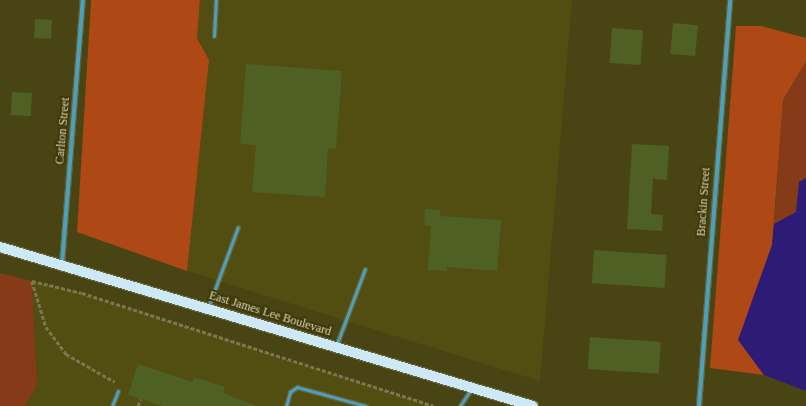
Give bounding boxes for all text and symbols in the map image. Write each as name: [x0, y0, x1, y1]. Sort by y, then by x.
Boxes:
street label: Carlton Street: [53, 97, 73, 165]
street label: Brackin Street: [694, 167, 714, 237]
street label: East James Lee Boulevard: [207, 289, 333, 339]

